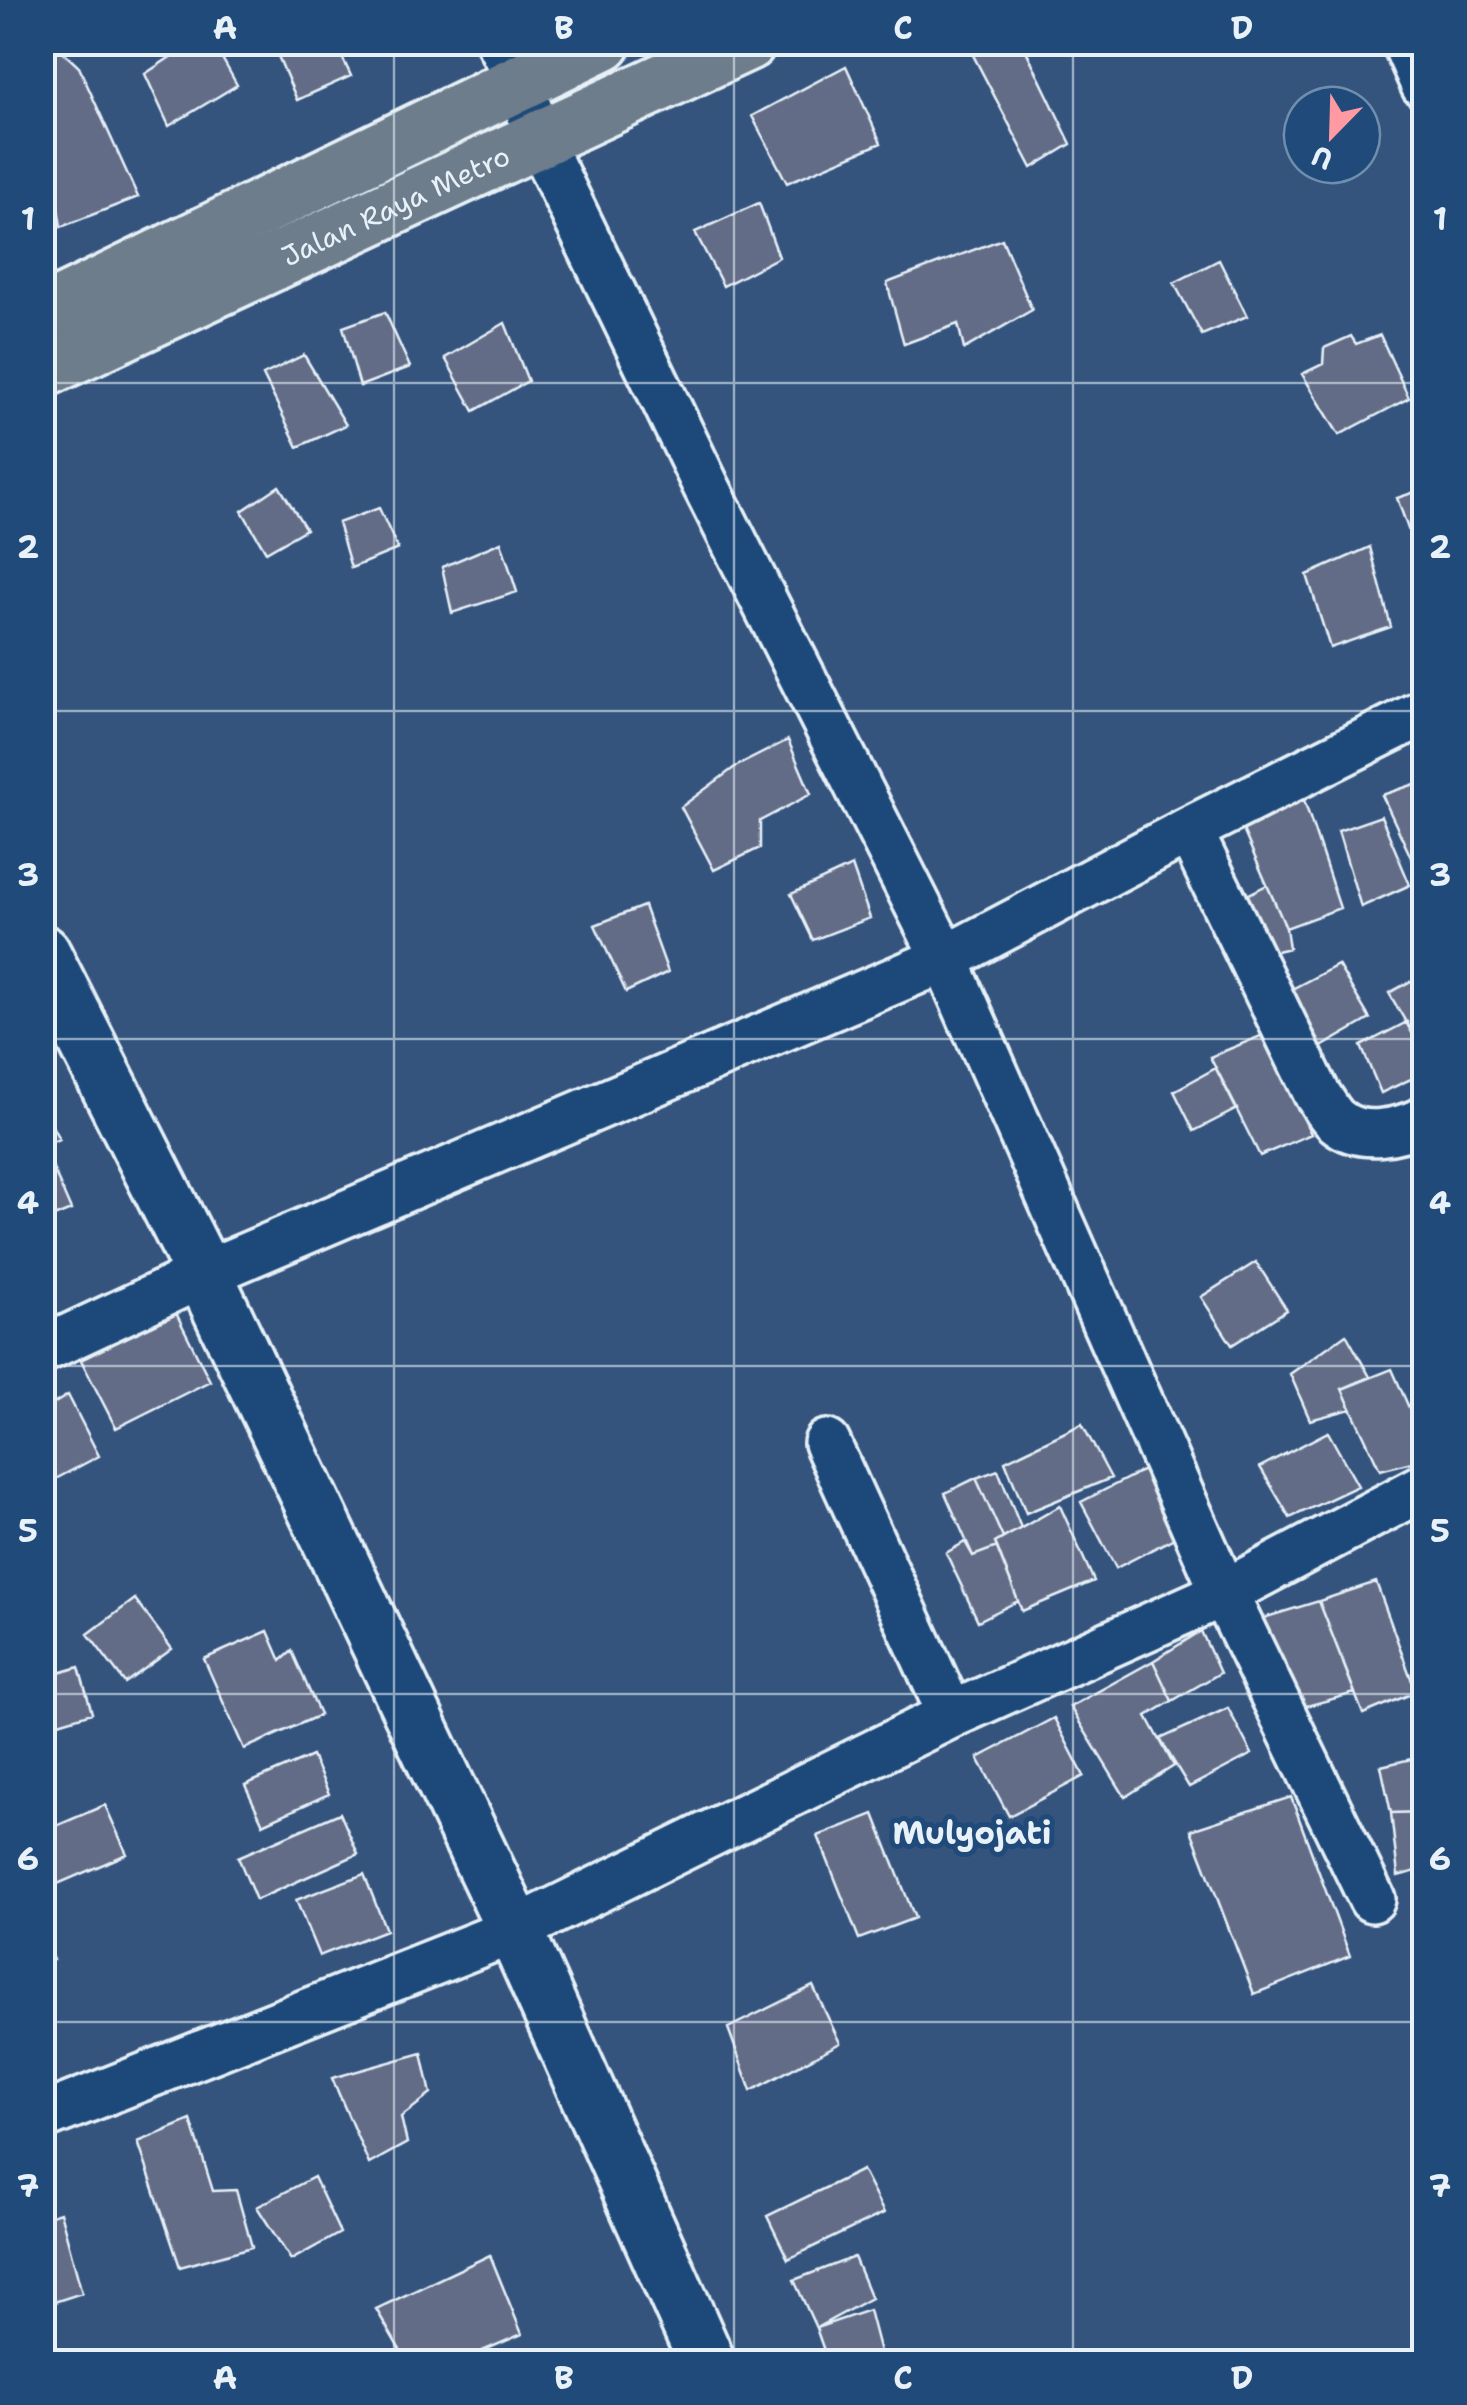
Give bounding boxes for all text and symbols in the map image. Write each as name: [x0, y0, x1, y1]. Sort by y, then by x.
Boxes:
text: A: [213, 6, 237, 49]
text: B: [554, 6, 574, 49]
text: C: [893, 6, 913, 49]
text: D: [1231, 6, 1253, 49]
north arrow: [1282, 85, 1382, 185]
street label: Jalan Raya Metro: [275, 136, 516, 275]
text: U: [1306, 137, 1338, 179]
text: 1: [21, 197, 35, 240]
text: 1: [1433, 197, 1447, 240]
text: 2: [17, 525, 39, 568]
text: 2: [1429, 525, 1451, 568]
text: 3: [17, 853, 39, 896]
text: 3: [1429, 853, 1451, 896]
text: 4: [17, 1181, 39, 1224]
text: 4: [1429, 1181, 1451, 1224]
text: 5: [18, 1509, 38, 1552]
text: 5: [1430, 1509, 1450, 1552]
district label: Mulyojati: [892, 1811, 1052, 1854]
text: 6: [17, 1837, 39, 1880]
text: 6: [1429, 1837, 1451, 1880]
text: 7: [17, 2164, 39, 2207]
text: 7: [1429, 2164, 1451, 2207]
text: A: [213, 2356, 237, 2399]
text: B: [554, 2356, 574, 2399]
text: C: [893, 2356, 913, 2399]
text: D: [1231, 2356, 1253, 2399]

